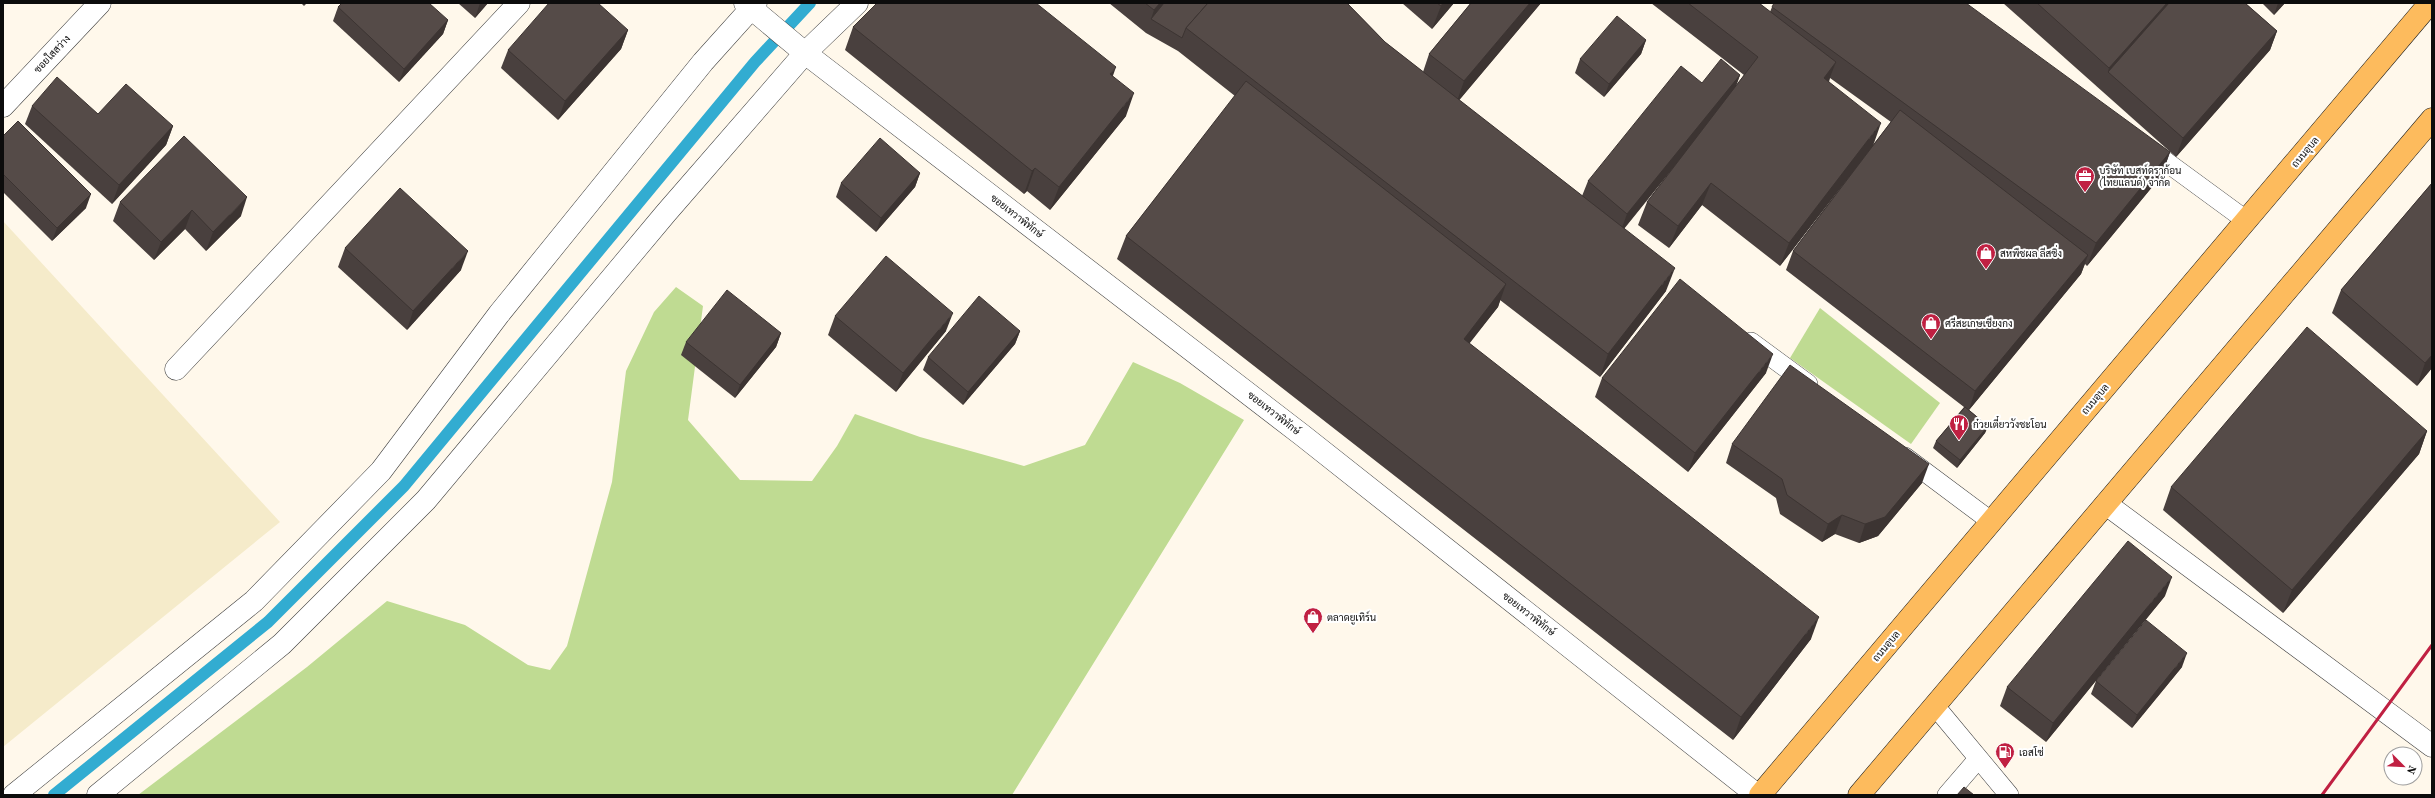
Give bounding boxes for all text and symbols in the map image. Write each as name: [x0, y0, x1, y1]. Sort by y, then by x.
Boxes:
street label: ซอยใสสว่าง: [31, 32, 73, 76]
street label: ถนนอุบล: [2288, 134, 2323, 171]
place label: บริษัท เบสท์ดราก้อน (ไทยแลนด์) จำกัด: [2099, 163, 2182, 189]
office icon: บริษัท เบสท์ดราก้อน (ไทยแลนด์) จำกัด: [2074, 165, 2096, 193]
street label: ซอยเทวาพิทักษ์: [988, 190, 1047, 241]
shop icon: สหพืชผล ลีสซิ่ง: [1975, 242, 1997, 270]
place label: สหพืชผล ลีสซิ่ง: [2000, 245, 2062, 260]
shop icon: ศรีสะเกษเซียงกง: [1920, 312, 1942, 340]
place label: ศรีสะเกษเซียงกง: [1945, 317, 2012, 330]
street label: ถนนอุบล: [2078, 381, 2113, 418]
street label: ซอยเทวาพิทักษ์: [1245, 387, 1304, 438]
restaurant icon: ก๋วยเตี๋ยววังชะโอน: [1948, 413, 1970, 441]
place label: ก๋วยเตี๋ยววังชะโอน: [1973, 415, 2047, 431]
street label: ซอยเทวาพิทักษ์: [1500, 588, 1559, 639]
shop icon: ตลาดยูเทิร์น: [1302, 606, 1324, 634]
place label: ตลาดยูเทิร์น: [1327, 610, 1376, 625]
street label: ถนนอุบล: [1869, 628, 1904, 665]
fuel station icon: เอสโซ่: [1994, 741, 2016, 769]
place label: เอสโซ่: [2019, 746, 2044, 759]
north arrow: [2383, 746, 2423, 786]
text: N: [2403, 763, 2420, 777]

